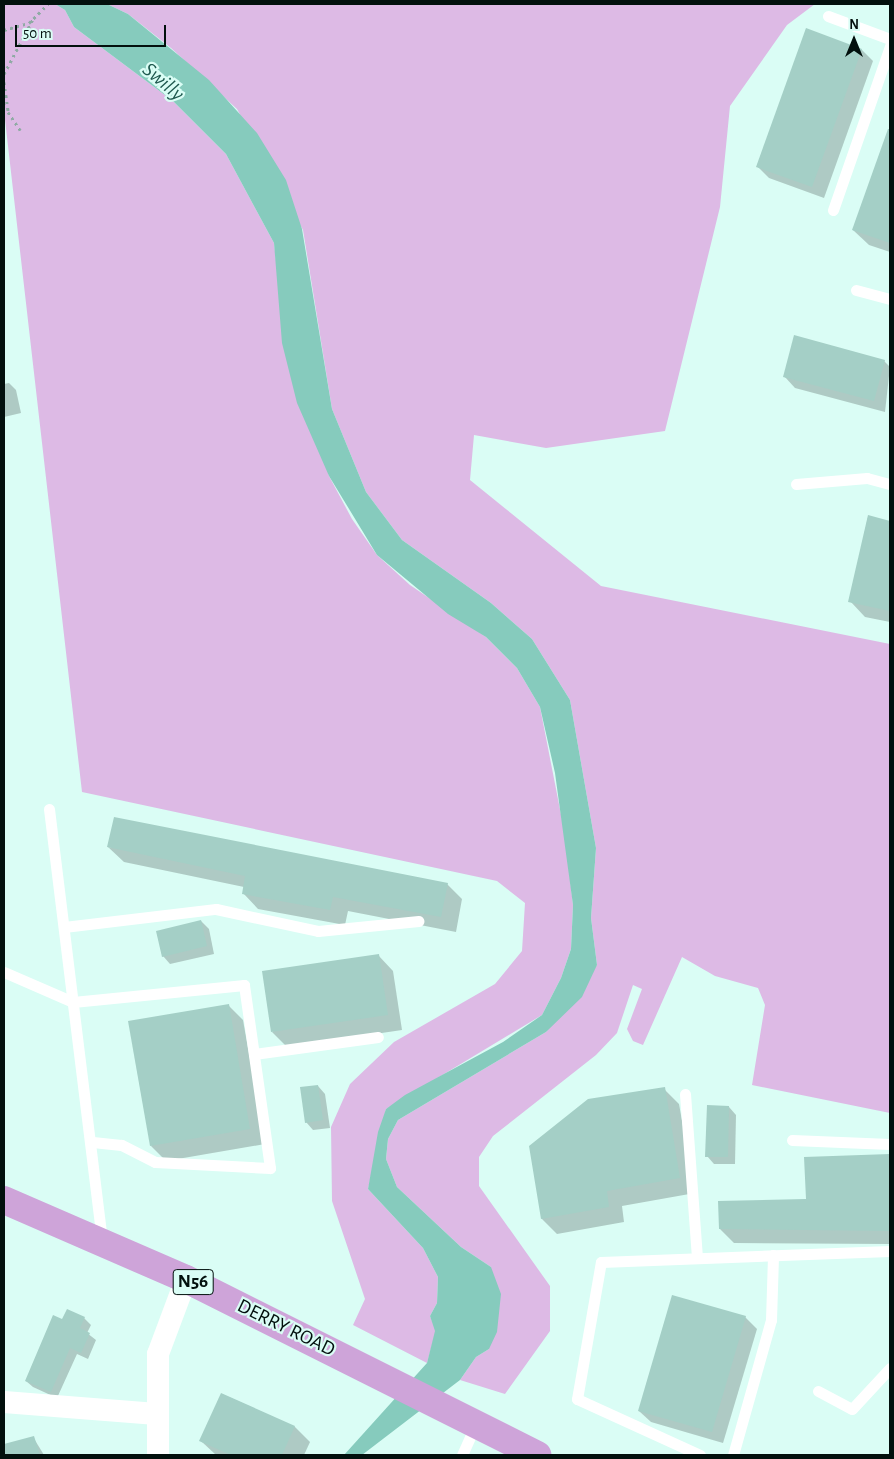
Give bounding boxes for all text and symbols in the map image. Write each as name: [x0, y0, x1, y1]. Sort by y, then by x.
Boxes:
scale bar: [18, 15, 169, 47]
north arrow: [829, 15, 879, 65]
text: N: [849, 18, 859, 32]
text: 50 m: [23, 26, 52, 41]
water label: Swilly: [137, 57, 189, 107]
road number: N56: [172, 1265, 214, 1298]
street label: DERRY ROAD: [233, 1294, 339, 1362]

